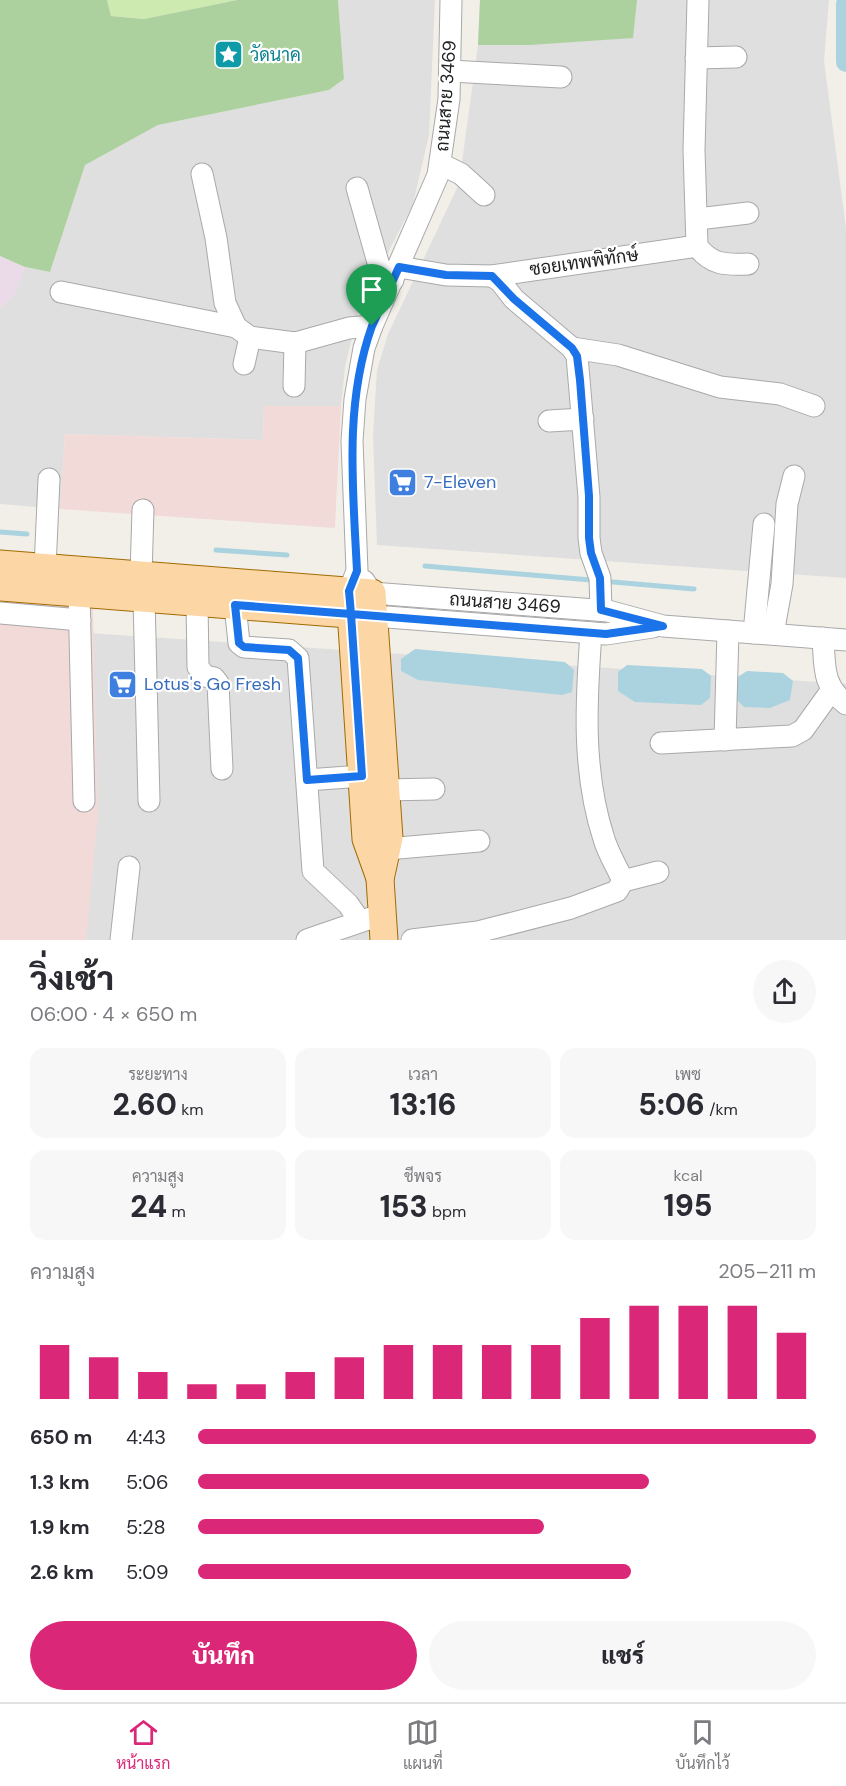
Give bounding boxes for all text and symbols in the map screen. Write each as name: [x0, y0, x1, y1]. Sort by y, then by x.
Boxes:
place icon: วัดนาค: [213, 39, 245, 71]
street label: ถนนสาย 3469: [430, 40, 462, 152]
place label: วัดนาค: [250, 43, 301, 67]
street label: ซอยเทพพิทักษ์: [528, 241, 641, 282]
pin: [346, 264, 397, 326]
icon: arrive: [355, 273, 388, 306]
supermarket icon: 7-Eleven: [387, 466, 419, 498]
place label: 7-Eleven: [424, 470, 496, 494]
street label: ถนนสาย 3469: [449, 587, 561, 619]
supermarket icon: Lotus's Go Fresh: [107, 668, 139, 700]
place label: Lotus's Go Fresh: [144, 672, 281, 696]
text: วิ่งเช้า: [30, 957, 114, 1000]
button: share: [753, 960, 816, 1023]
text: 06:00 · 4 × 650 m: [30, 1001, 197, 1027]
text: ระยะทาง: [128, 1064, 188, 1085]
text: เวลา: [408, 1064, 438, 1085]
text: เพซ: [675, 1064, 701, 1085]
text: 2.60: [113, 1085, 177, 1124]
text: 13:16: [389, 1085, 457, 1124]
text: 5:06: [638, 1085, 705, 1124]
text: km: [177, 1099, 204, 1120]
text: /km: [705, 1099, 738, 1120]
text: kcal: [674, 1165, 702, 1186]
text: ความสูง: [132, 1166, 184, 1187]
text: ชีพจร: [404, 1166, 442, 1187]
text: 195: [664, 1186, 712, 1225]
text: 24: [130, 1187, 167, 1226]
text: 153: [380, 1187, 428, 1226]
text: m: [167, 1201, 186, 1222]
text: bpm: [428, 1201, 466, 1222]
text: 205–211 m: [718, 1258, 816, 1284]
text: ความสูง: [30, 1259, 95, 1285]
text: 650 m: [30, 1424, 92, 1450]
text: 4:43: [126, 1424, 166, 1450]
text: 1.3 km: [30, 1469, 89, 1495]
text: 5:06: [126, 1469, 168, 1495]
text: 1.9 km: [30, 1514, 90, 1540]
text: 5:28: [126, 1514, 166, 1540]
text: 2.6 km: [30, 1559, 94, 1585]
text: 5:09: [126, 1559, 168, 1585]
button: บันทึก: [30, 1621, 417, 1690]
button: แชร์: [429, 1621, 816, 1690]
tab: หน้าแรก: [116, 1716, 171, 1774]
tab: แผนที่: [403, 1716, 443, 1774]
tab: บันทึกไว้: [675, 1716, 730, 1774]

